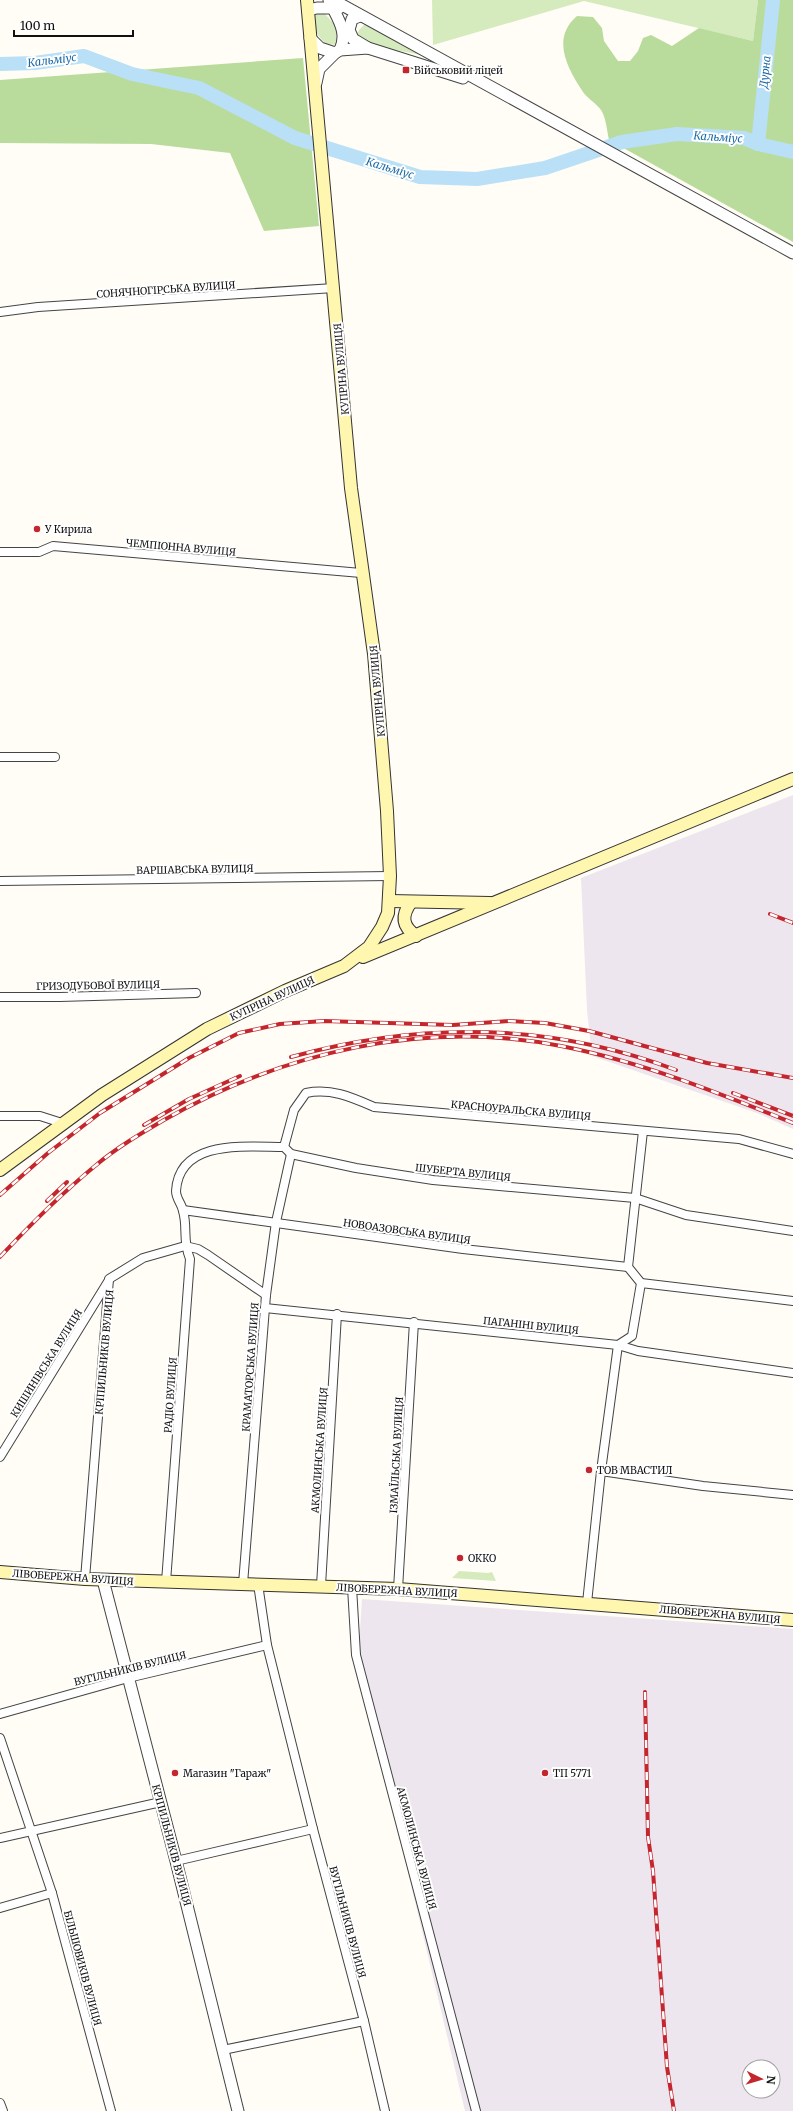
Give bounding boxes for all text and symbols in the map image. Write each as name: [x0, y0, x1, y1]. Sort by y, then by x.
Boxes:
scale bar: [14, 12, 133, 38]
text: 100 m: [20, 18, 55, 33]
water label: Кальміус: [27, 50, 77, 70]
water label: Дурна: [756, 55, 774, 90]
place label: Військовий ліцей: [414, 64, 503, 77]
marker: Військовий ліцей: [401, 65, 411, 75]
water label: Кальміус: [693, 128, 743, 146]
water label: Кальміус: [364, 154, 416, 182]
street label: СОНЯЧНОГІРСЬКА ВУЛИЦЯ: [96, 278, 236, 301]
street label: КУПРІНА ВУЛИЦЯ: [331, 323, 352, 415]
place label: У Кирила: [44, 523, 93, 536]
marker: У Кирила: [32, 524, 42, 534]
street label: ЧЕМПІОННА ВУЛИЦЯ: [125, 536, 237, 559]
street label: КУПРІНА ВУЛИЦЯ: [367, 645, 388, 737]
street label: ВАРШАВСЬКА ВУЛИЦЯ: [136, 862, 254, 877]
street label: КУПРІНА ВУЛИЦЯ: [228, 973, 317, 1024]
street label: ГРИЗОДУБОВОЇ ВУЛИЦЯ: [36, 977, 160, 993]
street label: КРАСНОУРАЛЬСКА ВУЛИЦЯ: [450, 1098, 592, 1123]
street label: ШУБЕРТА ВУЛИЦЯ: [414, 1161, 511, 1184]
street label: НОВОАЗОВСЬКА ВУЛИЦЯ: [342, 1216, 471, 1247]
street label: КРІПИЛЬНИКІВ ВУЛИЦЯ: [93, 1289, 116, 1415]
street label: КРАМАТОРСЬКА ВУЛИЦЯ: [239, 1302, 262, 1432]
street label: КИШИНІВСЬКА ВУЛИЦЯ: [8, 1307, 85, 1420]
street label: ПАГАНІНІ ВУЛИЦЯ: [482, 1314, 580, 1337]
street label: РАДІО ВУЛИЦЯ: [161, 1357, 180, 1433]
street label: АКМОЛИНСЬКА ВУЛИЦЯ: [309, 1387, 330, 1515]
street label: ІЗМАЇЛЬСЬКА ВУЛИЦЯ: [386, 1396, 406, 1514]
place label: ТОВ МВАСТИЛ: [597, 1464, 673, 1477]
marker: ТОВ МВАСТИЛ: [584, 1465, 594, 1475]
place label: ОККО: [468, 1552, 496, 1565]
marker: ОККО: [455, 1553, 465, 1563]
street label: ЛІВОБЕРЕЖНА ВУЛИЦЯ: [12, 1567, 134, 1588]
street label: ЛІВОБЕРЕЖНА ВУЛИЦЯ: [336, 1581, 458, 1600]
street label: ЛІВОБЕРЕЖНА ВУЛИЦЯ: [659, 1603, 781, 1626]
street label: ВУГІЛЬНИКІВ ВУЛИЦЯ: [73, 1648, 188, 1689]
place label: Магазин "Гараж": [183, 1767, 271, 1780]
place label: ТП 5771: [553, 1767, 592, 1780]
marker: Магазин "Гараж": [170, 1768, 180, 1778]
marker: ТП 5771: [540, 1768, 550, 1778]
street label: КРІПИЛЬНИКІВ ВУЛИЦЯ: [149, 1783, 194, 1907]
street label: АКМОЛИНСЬКА ВУЛИЦЯ: [394, 1784, 439, 1911]
street label: ВУГІЛЬНИКІВ ВУЛИЦЯ: [326, 1865, 369, 1980]
street label: БІЛЬШОВИКІВ ВУЛИЦЯ: [61, 1909, 104, 2027]
north arrow: [741, 2059, 781, 2099]
text: N: [764, 2075, 778, 2085]

